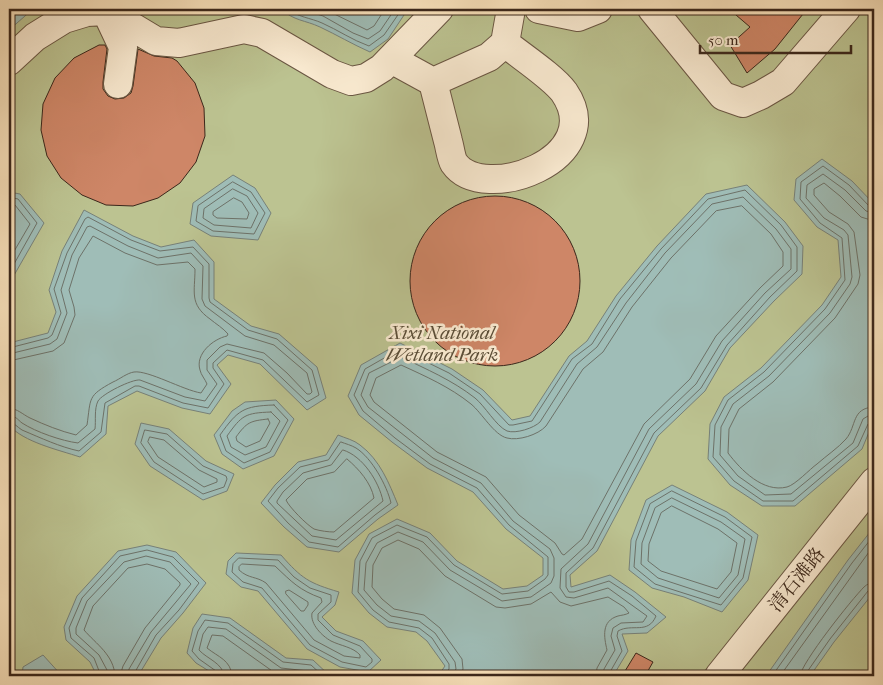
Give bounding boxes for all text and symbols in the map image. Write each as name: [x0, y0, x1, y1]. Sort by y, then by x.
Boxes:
scale bar: [700, 22, 852, 54]
text: 50 m: [708, 31, 739, 49]
park label: Xixi National Wetland Park: [386, 322, 498, 366]
street label: 清石滩路: [764, 543, 829, 616]

